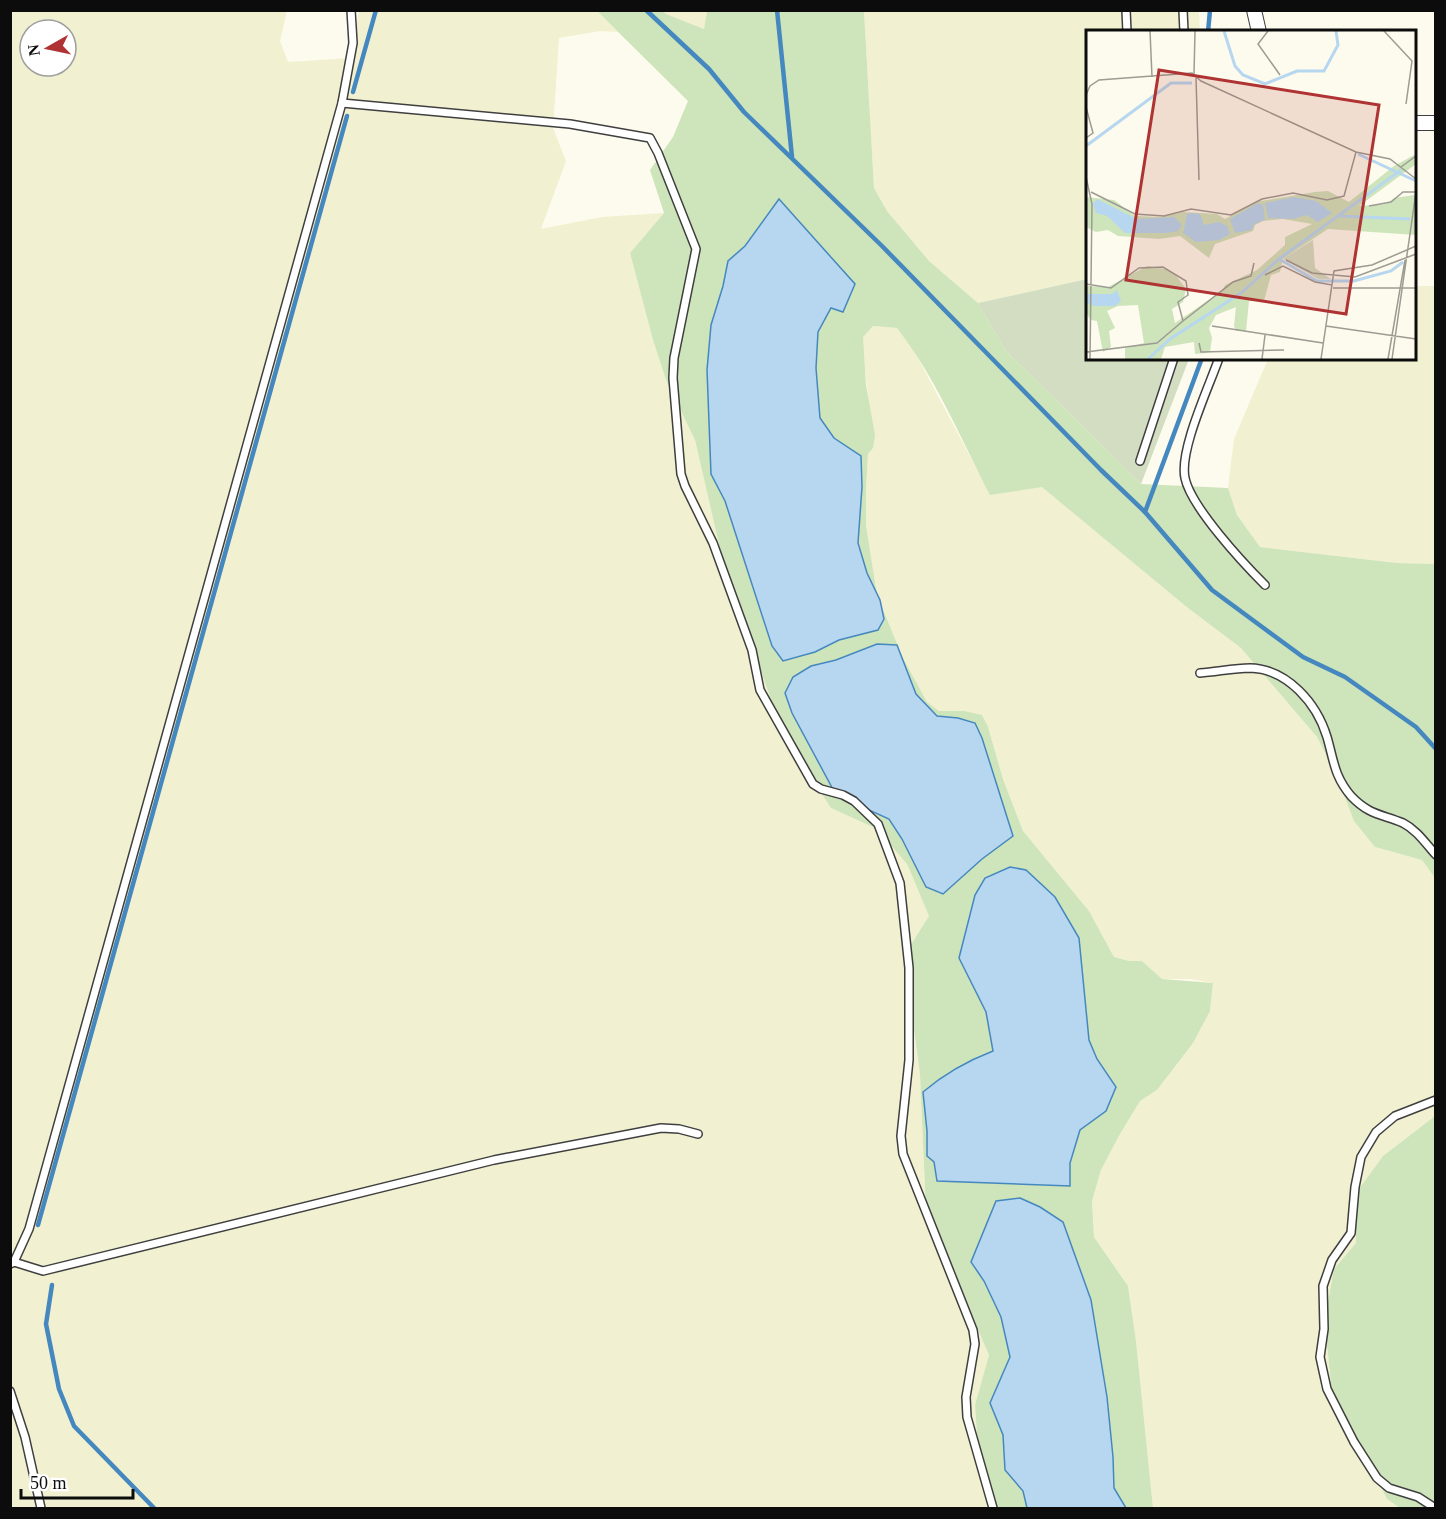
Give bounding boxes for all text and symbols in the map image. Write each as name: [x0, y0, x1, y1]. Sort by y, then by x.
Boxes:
north arrow: [18, 18, 78, 78]
inset map: [1086, 30, 1416, 360]
text: N: [24, 43, 43, 57]
scale bar: [21, 1462, 134, 1500]
text: 50 m: [30, 1473, 67, 1493]

